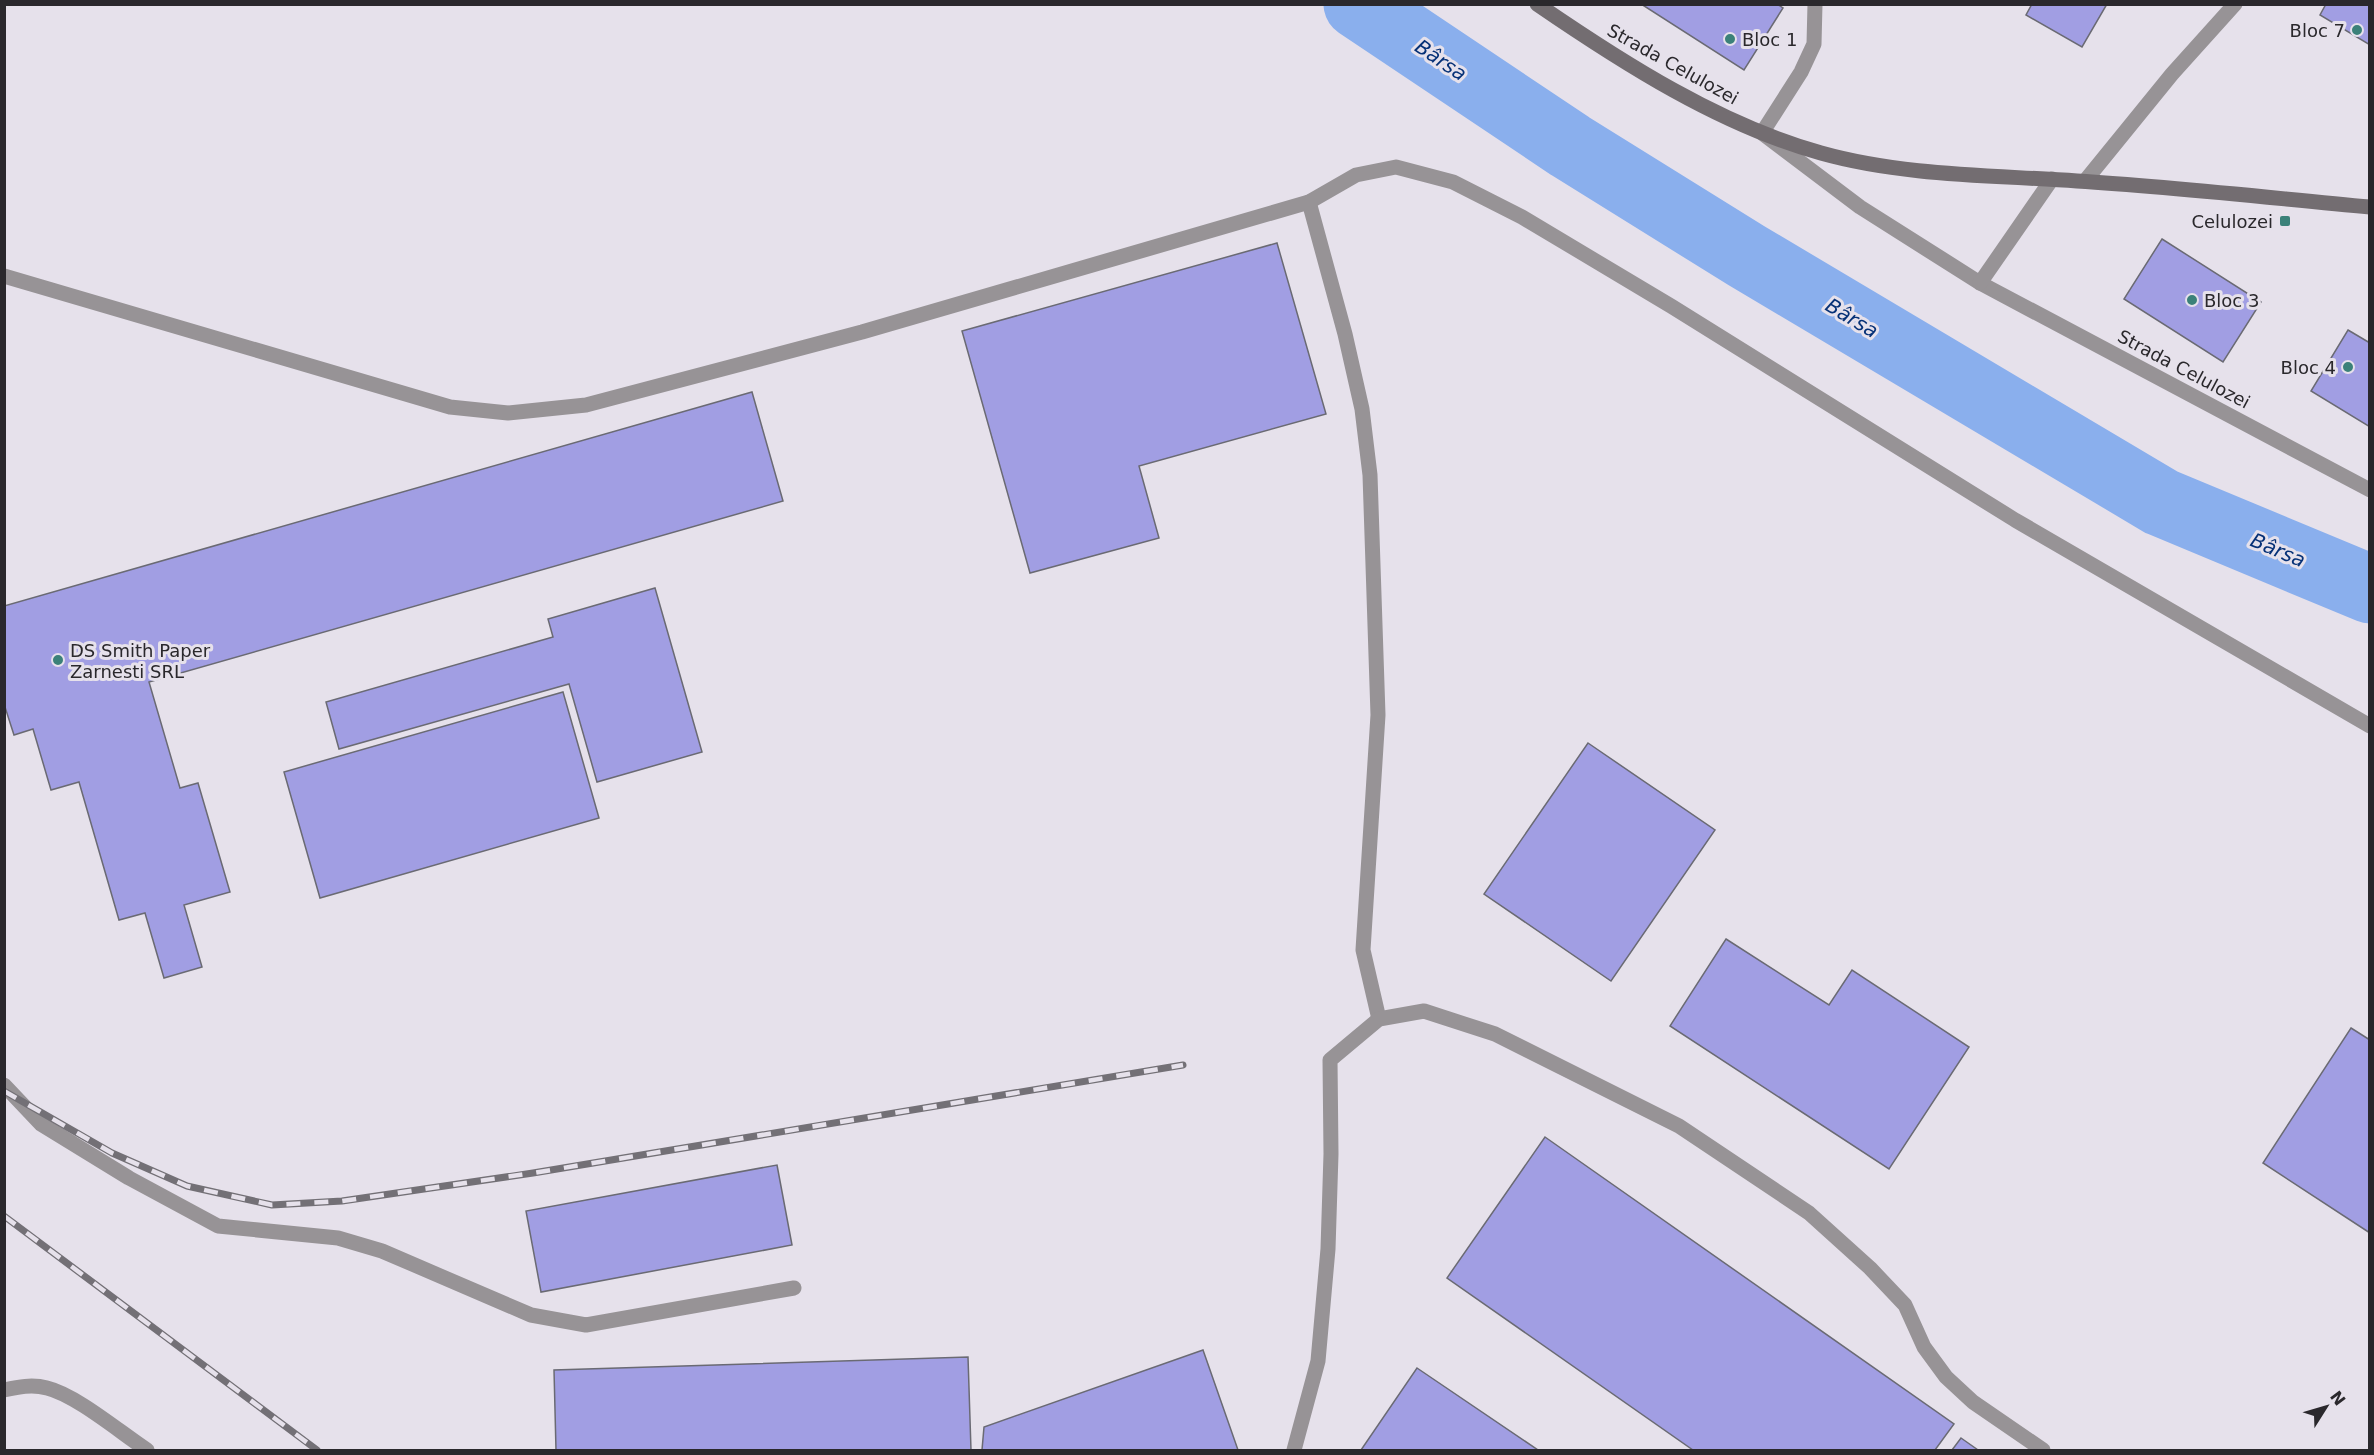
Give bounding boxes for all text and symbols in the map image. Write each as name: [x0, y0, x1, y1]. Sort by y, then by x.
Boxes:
street label: Strada Celulozei: [1604, 19, 1742, 109]
place label: Bloc 7: [2290, 20, 2345, 41]
marker: Bloc 7: [2350, 23, 2364, 37]
place label: Bloc 1: [1742, 29, 1797, 50]
marker: Bloc 1: [1723, 32, 1737, 46]
water label: Bârsa: [1411, 34, 1471, 86]
place label: Celulozei: [2191, 211, 2273, 232]
marker: Celulozei: [2278, 214, 2292, 228]
place label: Bloc 3: [2204, 290, 2259, 311]
water label: Bârsa: [1821, 293, 1883, 343]
marker: Bloc 3: [2185, 293, 2199, 307]
street label: Strada Celulozei: [2114, 325, 2254, 413]
place label: Bloc 4: [2281, 357, 2336, 378]
marker: Bloc 4: [2341, 360, 2355, 374]
water label: Bârsa: [2247, 528, 2309, 572]
place label: DS Smith Paper Zarnesti SRL: [70, 640, 211, 682]
marker: DS Smith Paper Zarnesti SRL: [51, 653, 65, 667]
north arrow: [2296, 1377, 2356, 1437]
text: N: [2326, 1387, 2349, 1409]

